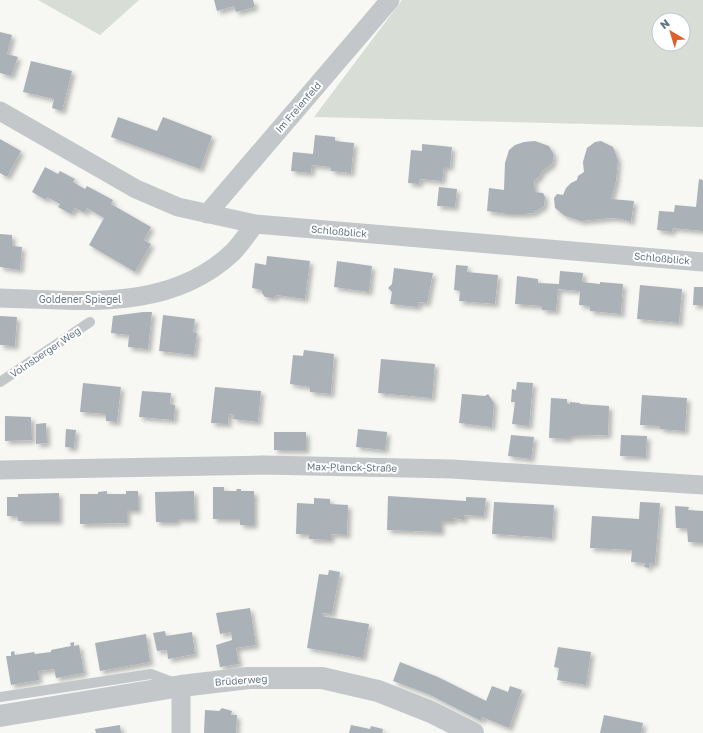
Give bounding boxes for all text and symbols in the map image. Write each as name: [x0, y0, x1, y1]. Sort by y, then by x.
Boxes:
north arrow: [651, 12, 691, 52]
text: N: [657, 16, 672, 31]
street label: Im Freienfeld: [273, 79, 323, 135]
street label: Schloßblick: [311, 223, 368, 239]
street label: Schloßblick: [634, 250, 691, 266]
street label: Goldener Spiegel: [39, 293, 121, 305]
street label: Volnsberger Weg: [8, 324, 82, 380]
street label: Max-Planck-Straße: [307, 460, 398, 474]
street label: Brüderweg: [214, 672, 268, 688]

